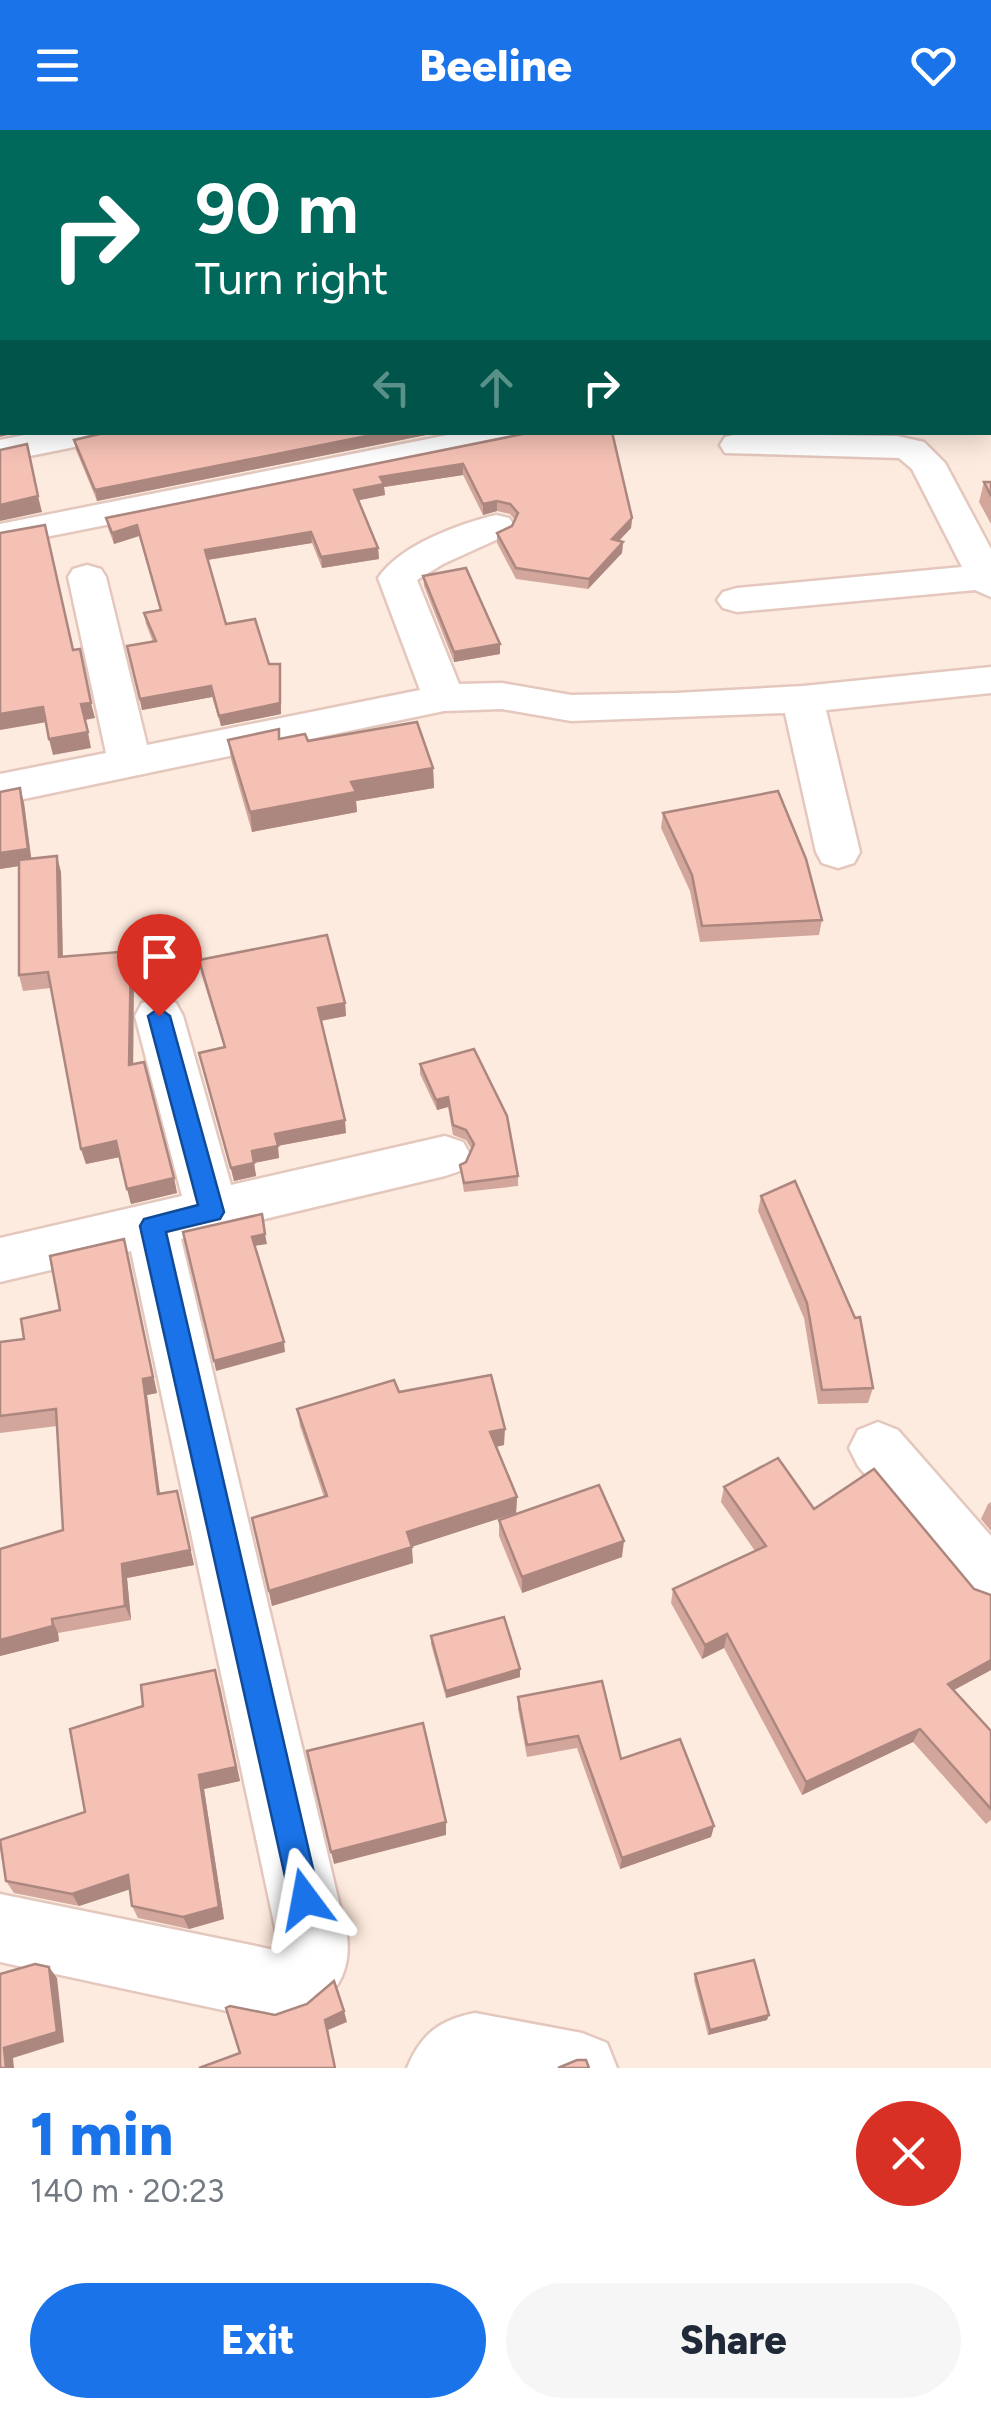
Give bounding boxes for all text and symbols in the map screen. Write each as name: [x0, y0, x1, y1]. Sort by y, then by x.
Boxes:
icon: menu: [30, 38, 85, 93]
text: Beeline: [419, 38, 572, 92]
icon: heart: [906, 38, 961, 93]
text: 90 m: [195, 166, 359, 251]
icon: right: [30, 170, 160, 300]
text: Turn right: [195, 251, 388, 305]
icon: left: [364, 360, 419, 415]
icon: ahead: [469, 360, 524, 415]
icon: right: [574, 360, 629, 415]
pin: [117, 914, 202, 1017]
icon: arrive: [132, 929, 187, 984]
position arrow: [253, 1847, 357, 1951]
text: 1 min: [30, 2098, 173, 2170]
button: close: [856, 2101, 961, 2206]
text: 140 m · 20:23: [30, 2172, 224, 2210]
button: Exit: [30, 2283, 486, 2398]
button: Share: [506, 2283, 961, 2398]

